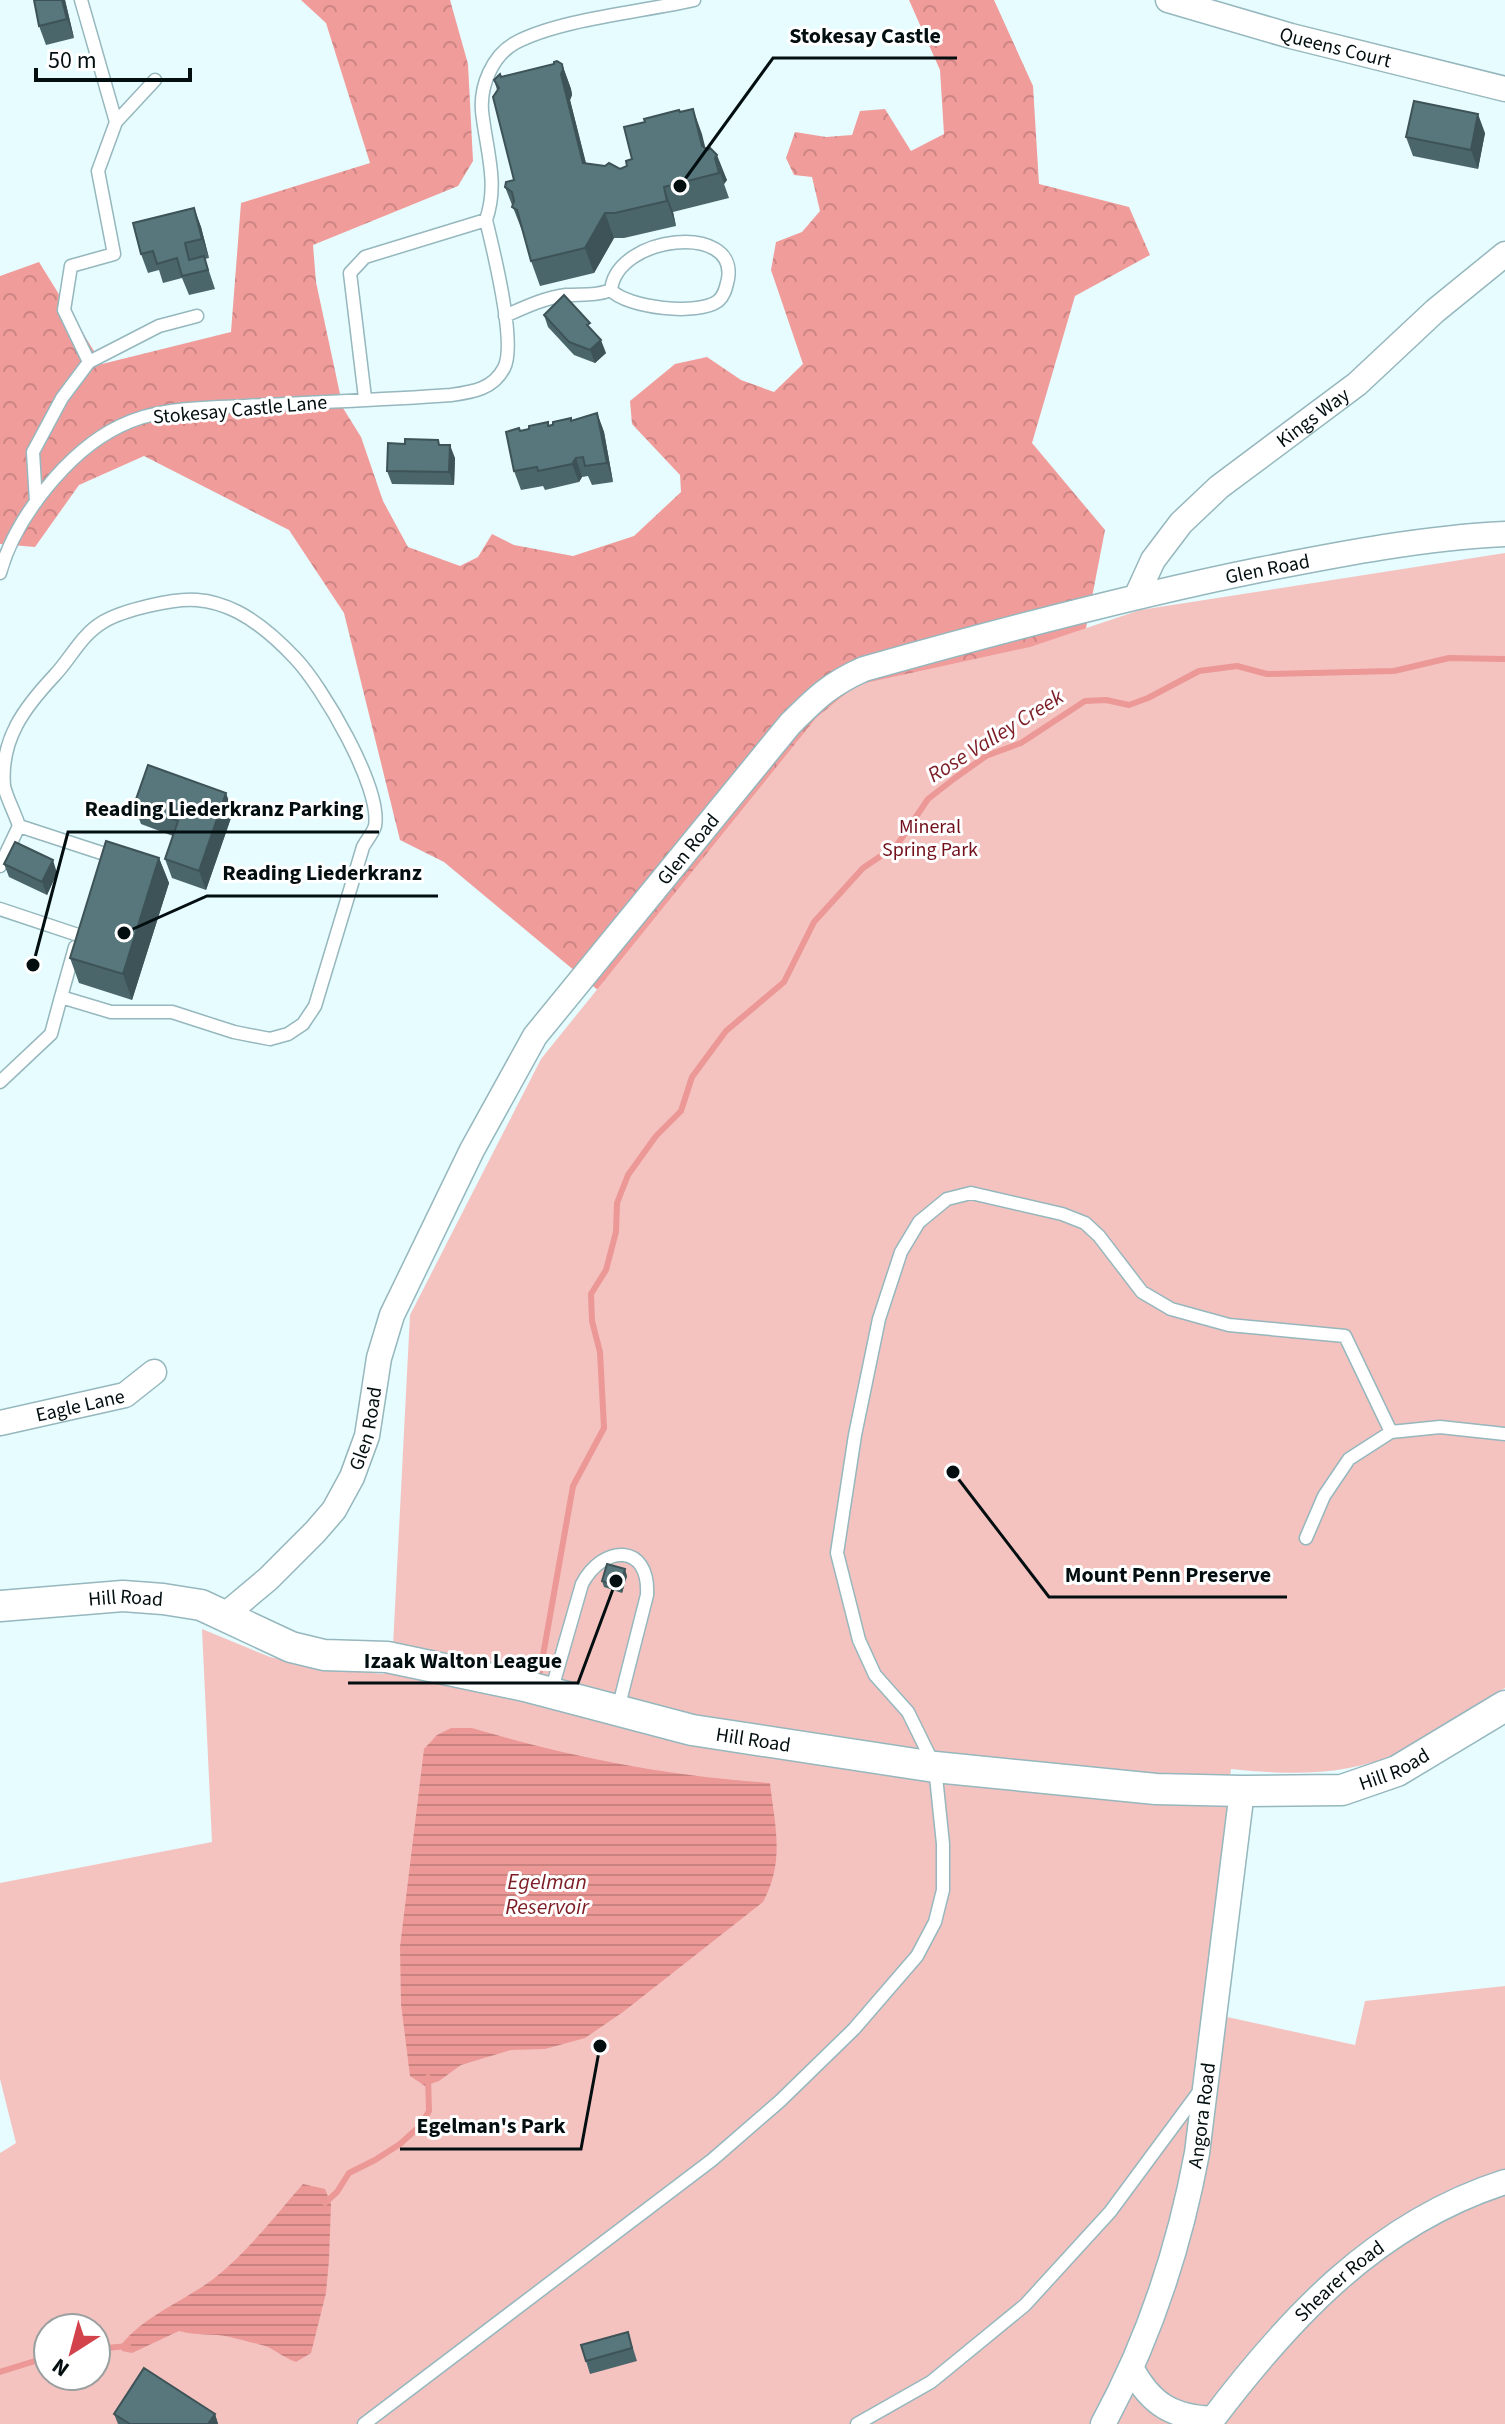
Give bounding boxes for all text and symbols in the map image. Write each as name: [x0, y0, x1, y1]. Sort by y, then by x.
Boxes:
callout: Stokesay Castle: [773, 12, 957, 58]
text: Stokesay Castle: [789, 20, 941, 52]
street label: Queens Court: [1276, 20, 1394, 75]
scale bar: [36, 32, 190, 82]
text: 50 m: [48, 43, 97, 78]
street label: Kings Way: [1271, 381, 1356, 455]
street label: Stokesay Castle Lane: [152, 388, 328, 432]
street label: Glen Road: [1223, 548, 1312, 592]
water label: Rose Valley Creek: [921, 681, 1070, 791]
callout: Reading Liederkranz Parking: [68, 786, 379, 832]
text: Reading Liederkranz Parking: [84, 793, 364, 825]
street label: Glen Road: [651, 808, 727, 891]
park label: Mineral Spring Park: [882, 813, 978, 864]
callout: Reading Liederkranz: [207, 850, 438, 896]
text: Reading Liederkranz: [222, 857, 422, 889]
street label: Eagle Lane: [33, 1382, 128, 1430]
street label: Glen Road: [343, 1385, 389, 1475]
callout: Mount Penn Preserve: [1049, 1551, 1287, 1597]
text: Mount Penn Preserve: [1065, 1559, 1271, 1591]
street label: Hill Road: [87, 1583, 164, 1614]
callout: Izaak Walton League: [348, 1637, 578, 1683]
text: Izaak Walton League: [364, 1645, 562, 1677]
street label: Hill Road: [714, 1721, 792, 1760]
street label: Hill Road: [1355, 1742, 1435, 1798]
water label: Egelman Reservoir: [505, 1866, 590, 1923]
street label: Angora Road: [1181, 2061, 1223, 2171]
callout: Egelman's Park: [400, 2103, 581, 2149]
text: Egelman's Park: [416, 2110, 566, 2142]
street label: Shearer Road: [1288, 2234, 1390, 2329]
north arrow: [32, 2312, 112, 2392]
text: N: [46, 2350, 76, 2385]

